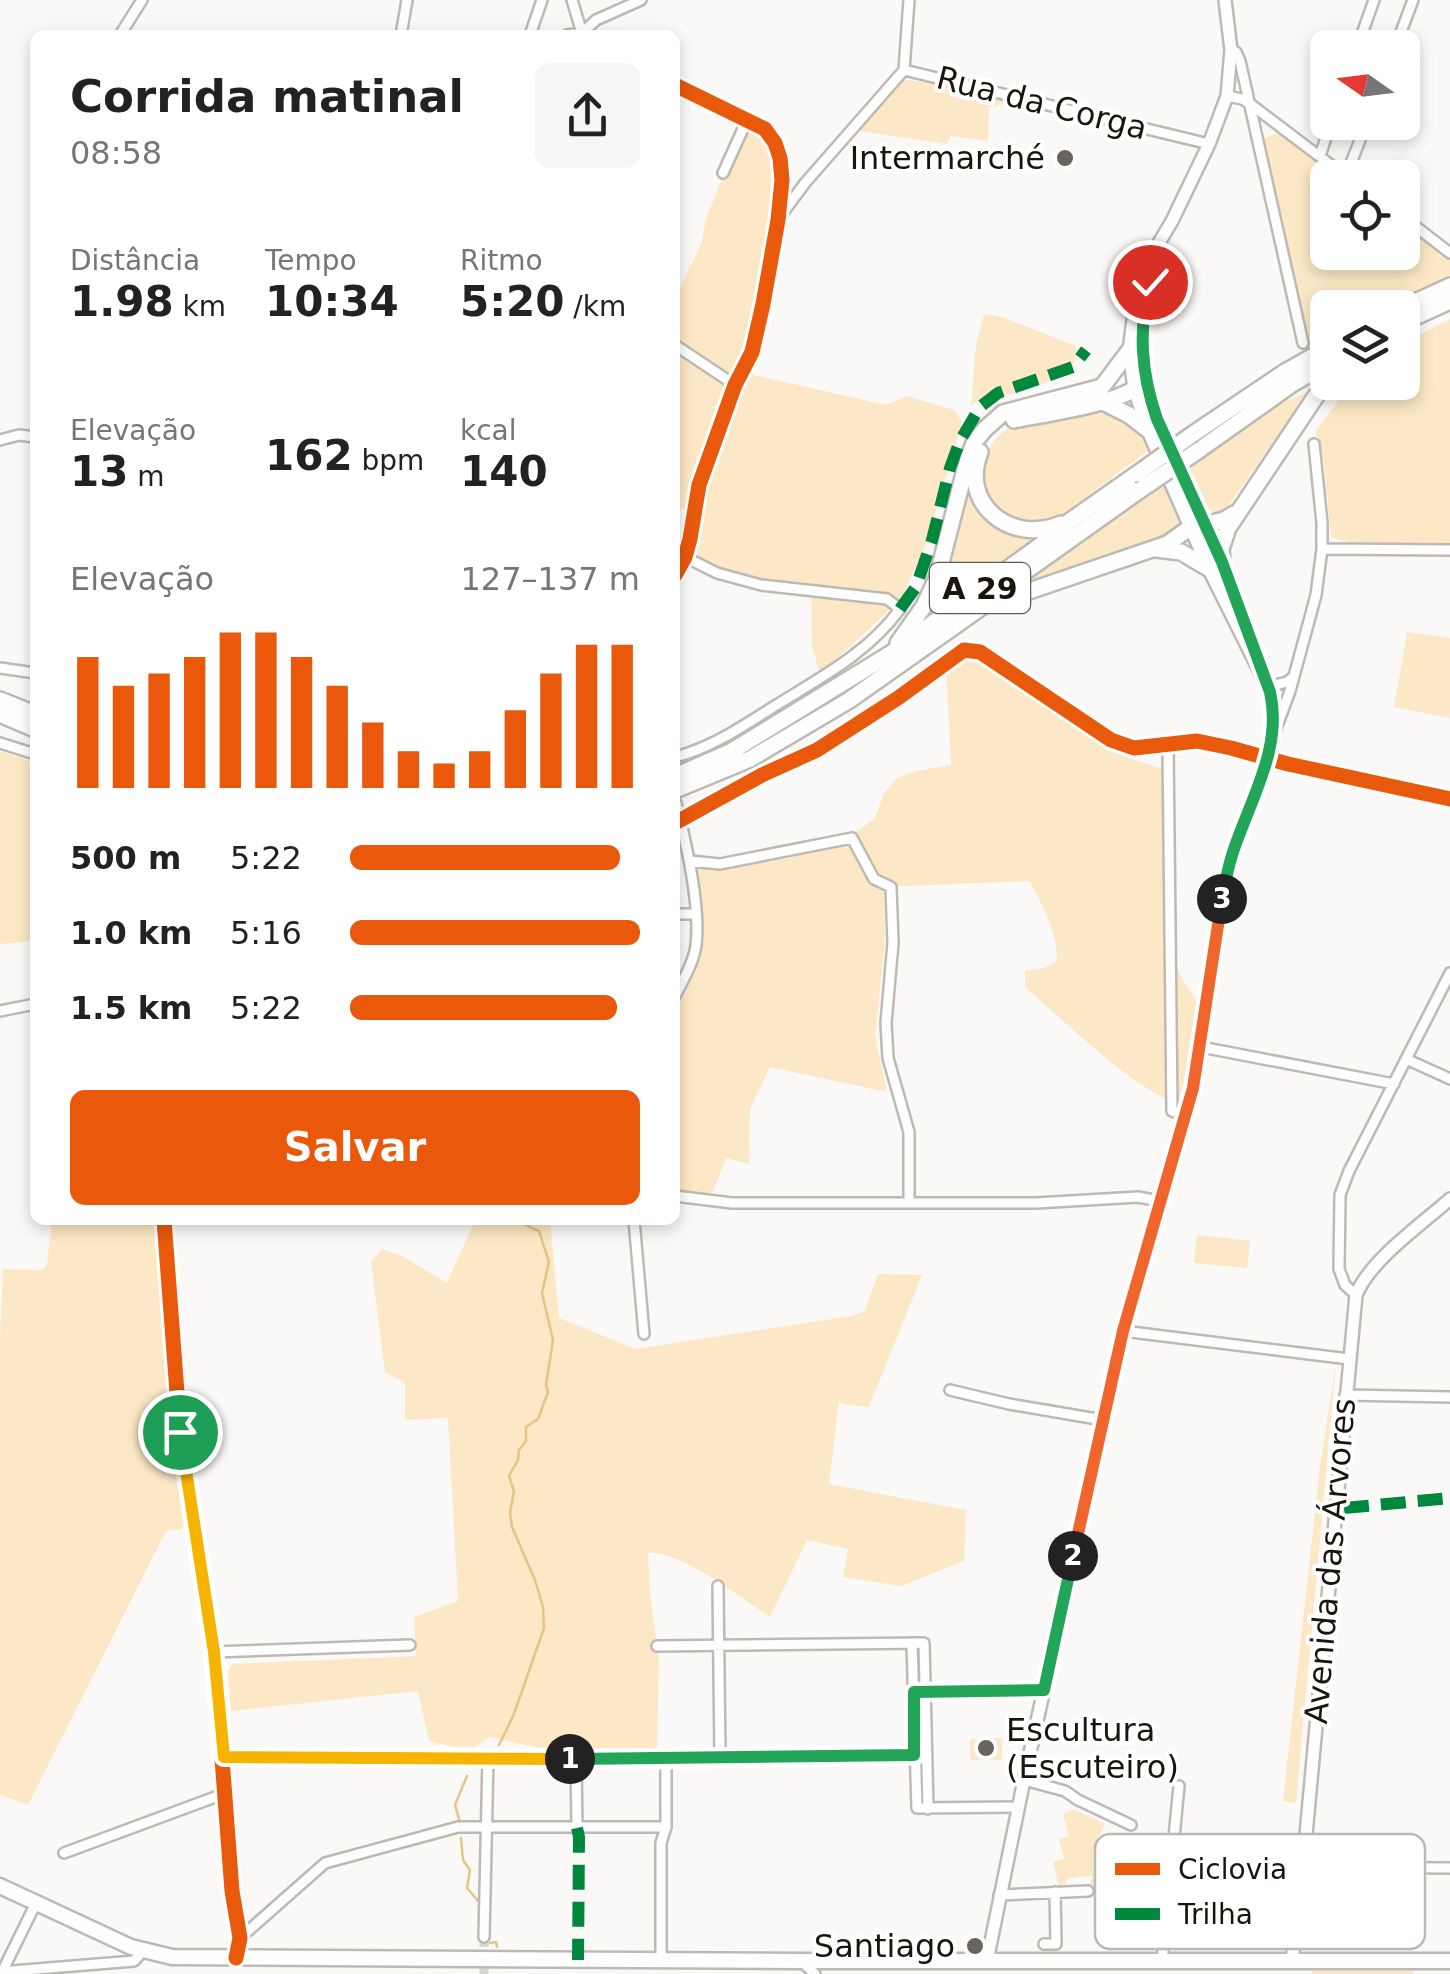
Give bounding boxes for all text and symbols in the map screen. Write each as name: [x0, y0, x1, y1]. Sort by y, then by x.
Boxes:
north arrow: [1310, 30, 1420, 140]
map controls: [1310, 30, 1420, 400]
street label: Rua da Corga: [933, 59, 1151, 147]
button: share: [535, 63, 640, 168]
text: Corrida matinal: [70, 70, 464, 123]
text: 08:58: [70, 134, 162, 172]
place label: Intermarché: [850, 139, 1045, 177]
marker: Intermarché: [1054, 147, 1076, 169]
button: locate: [1310, 160, 1420, 270]
pin: [1108, 240, 1193, 325]
text: Distância: [70, 244, 200, 277]
text: Tempo: [265, 244, 357, 277]
text: Ritmo: [460, 244, 543, 277]
icon: check: [1123, 255, 1178, 310]
text: 1.98: [70, 277, 174, 326]
text: 10:34: [265, 277, 399, 326]
text: 5:20: [460, 277, 564, 326]
text: km: [174, 290, 226, 323]
text: /km: [564, 290, 626, 323]
button: layers: [1310, 290, 1420, 400]
text: Elevação: [70, 414, 196, 447]
text: kcal: [460, 414, 517, 447]
text: 162: [265, 431, 353, 480]
text: bpm: [353, 444, 424, 477]
text: 13: [70, 447, 128, 496]
text: 140: [460, 447, 548, 496]
text: m: [128, 460, 165, 493]
text: Elevação: [70, 560, 214, 598]
text: 127–137 m: [461, 560, 640, 598]
road number: A 29: [930, 563, 1030, 613]
text: 500 m: [70, 839, 181, 877]
text: 5:22: [230, 839, 302, 877]
pin: 3: [1197, 874, 1247, 924]
text: 3: [1212, 882, 1232, 915]
text: 1.0 km: [70, 914, 192, 952]
text: 5:16: [230, 914, 302, 952]
text: 1.5 km: [70, 989, 192, 1027]
text: 5:22: [230, 989, 302, 1027]
button: Salvar: [70, 1090, 640, 1205]
pin: [138, 1390, 223, 1475]
street label: Avenida das Árvores: [1297, 1396, 1363, 1726]
icon: arrive: [153, 1405, 208, 1460]
pin: 2: [1048, 1531, 1098, 1581]
text: 2: [1063, 1539, 1083, 1572]
place label: Escultura (Escuteiro): [1006, 1711, 1179, 1786]
pin: 1: [545, 1734, 595, 1784]
marker: Escultura (Escuteiro): [975, 1737, 997, 1759]
text: 1: [560, 1742, 580, 1775]
legend: [1095, 1834, 1425, 1949]
text: Ciclovia: [1178, 1853, 1287, 1886]
text: Trilha: [1177, 1898, 1253, 1931]
place label: Santiago: [814, 1927, 955, 1965]
marker: Santiago: [964, 1935, 986, 1957]

